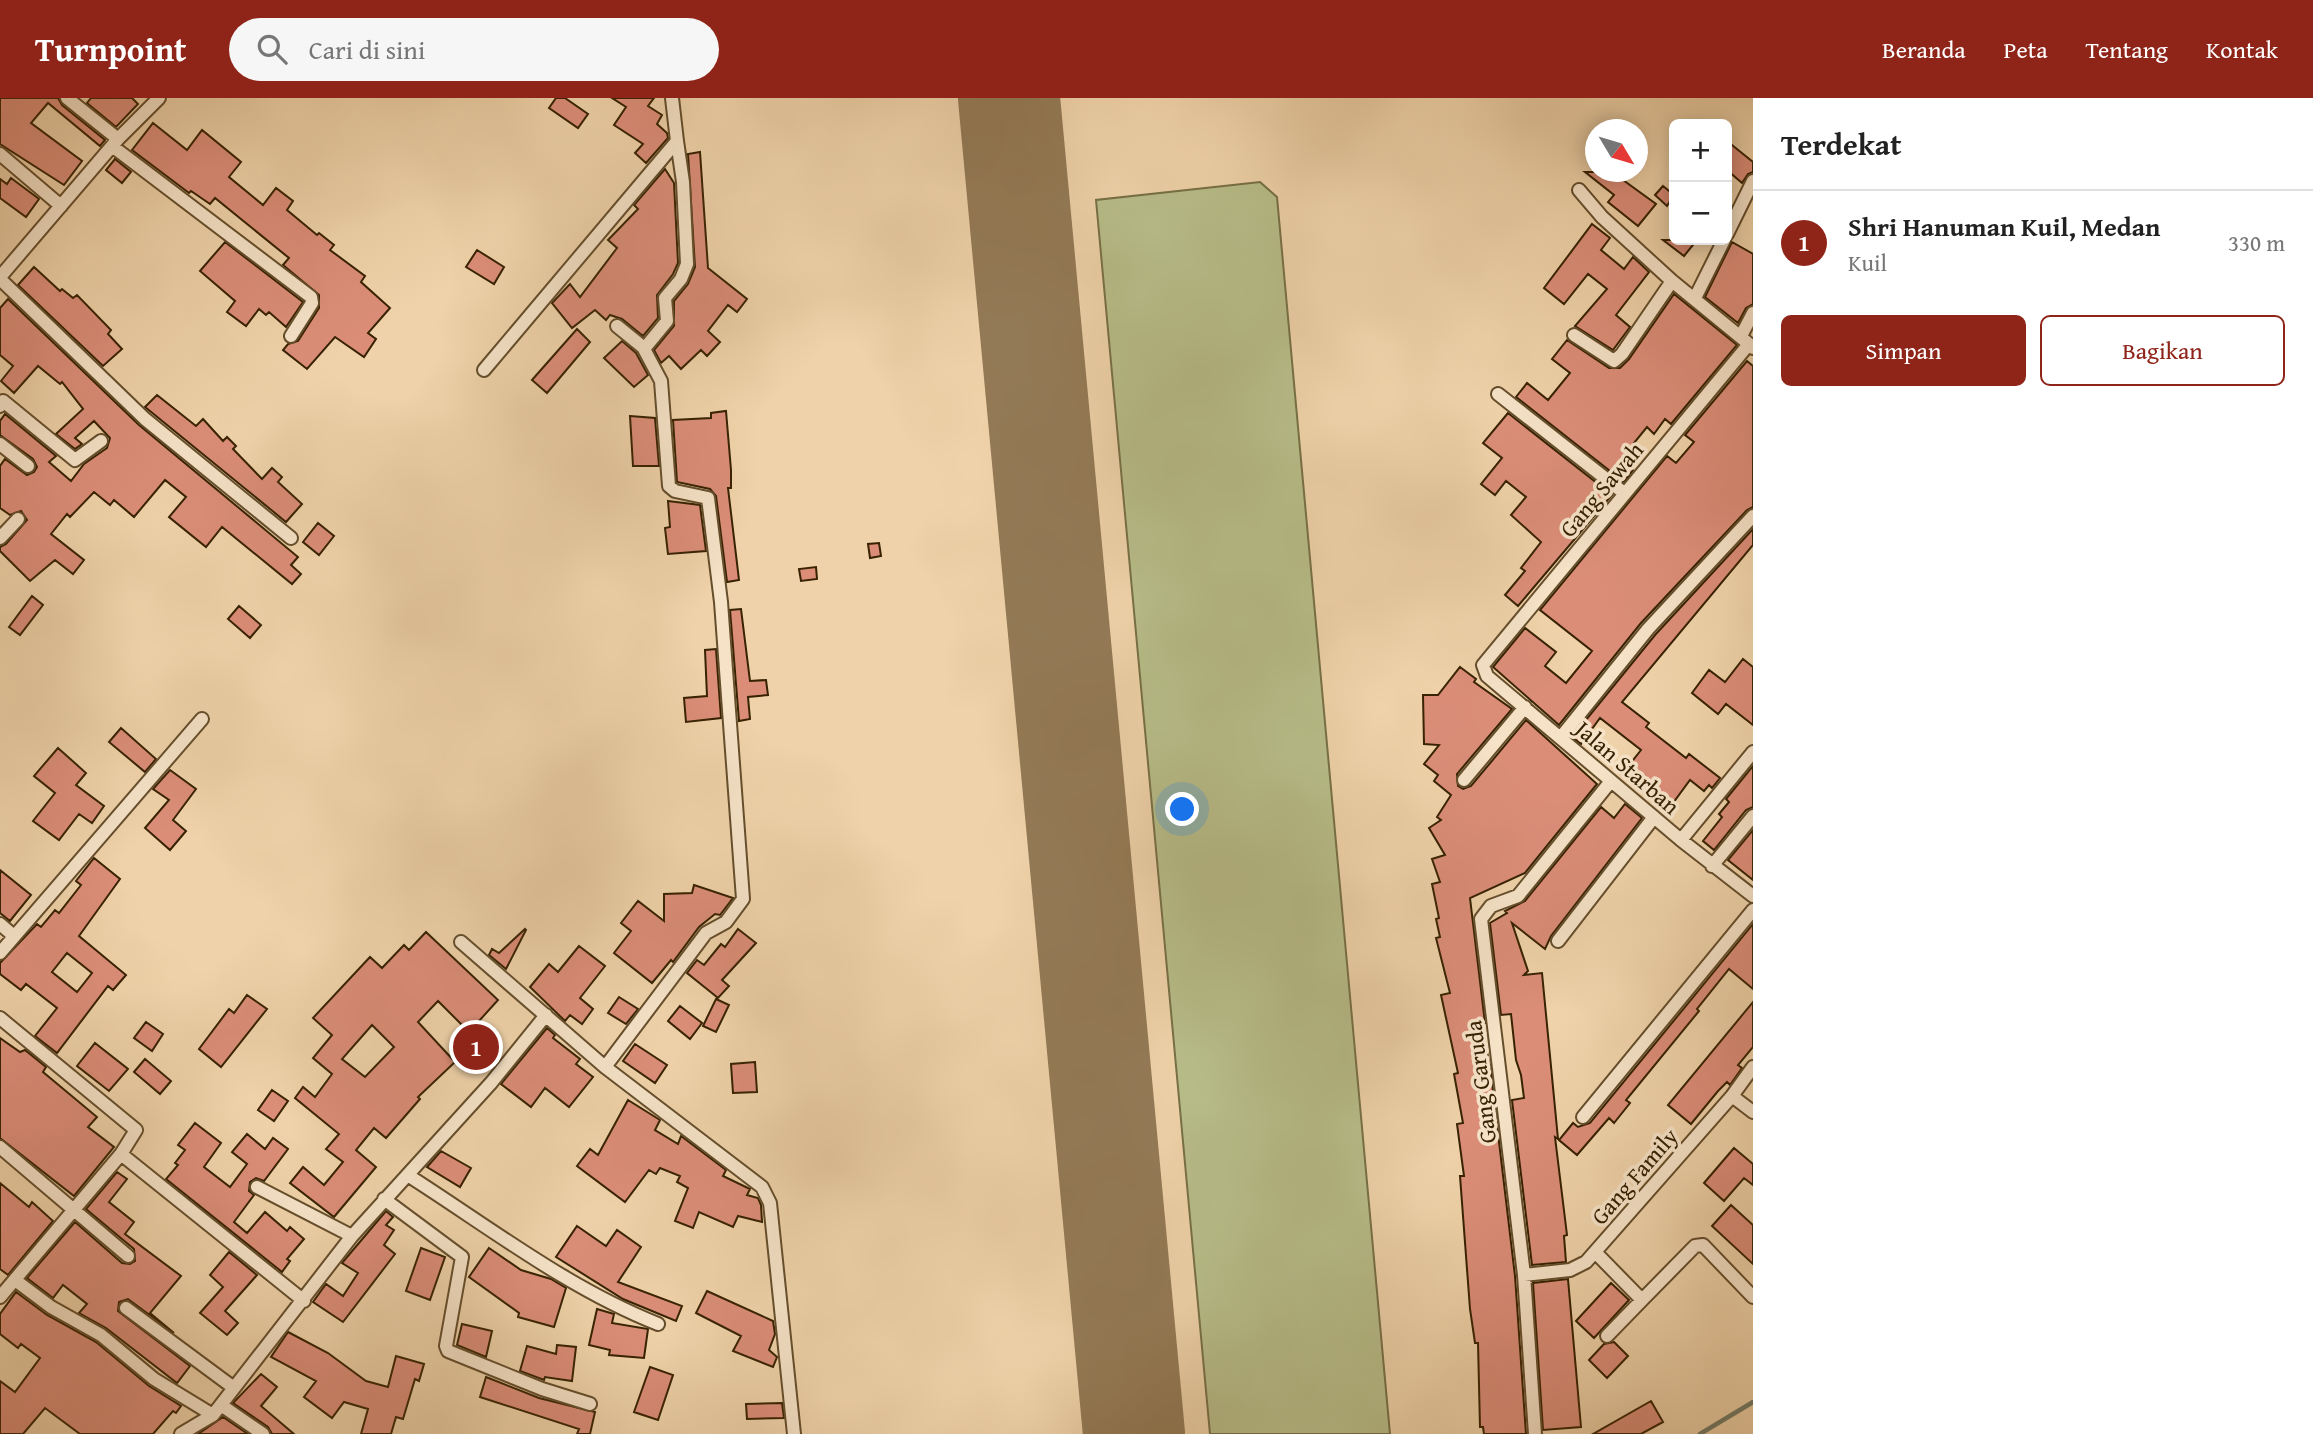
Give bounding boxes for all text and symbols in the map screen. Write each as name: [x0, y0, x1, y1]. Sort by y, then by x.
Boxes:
search box: [229, 18, 719, 81]
text: Turnpoint: [35, 25, 187, 73]
icon: search: [253, 30, 291, 68]
text: Cari di sini: [309, 30, 425, 69]
text: Beranda: [1882, 32, 1966, 67]
text: Peta: [2004, 32, 2048, 67]
text: Tentang: [2086, 32, 2168, 67]
text: Kontak: [2206, 32, 2278, 67]
north arrow: [1585, 119, 1648, 182]
map controls: [1669, 119, 1732, 245]
button: +: [1669, 119, 1732, 182]
text: Terdekat: [1781, 122, 1901, 166]
button: −: [1669, 182, 1732, 245]
text: Shri Hanuman Kuil, Medan: [1848, 207, 2160, 246]
text: 1: [1798, 226, 1810, 259]
text: 330 m: [2228, 226, 2285, 259]
text: Kuil: [1848, 246, 1887, 279]
button: Simpan: [1781, 315, 2026, 386]
button: Bagikan: [2040, 315, 2285, 386]
street label: Gang Sawah: [1551, 434, 1651, 544]
street label: Jalan Starban: [1566, 710, 1687, 822]
your location: [1165, 792, 1199, 826]
street label: Gang Garuda: [1456, 1019, 1504, 1145]
pin: 1: [453, 1021, 499, 1073]
street label: Gang Family: [1583, 1120, 1686, 1231]

